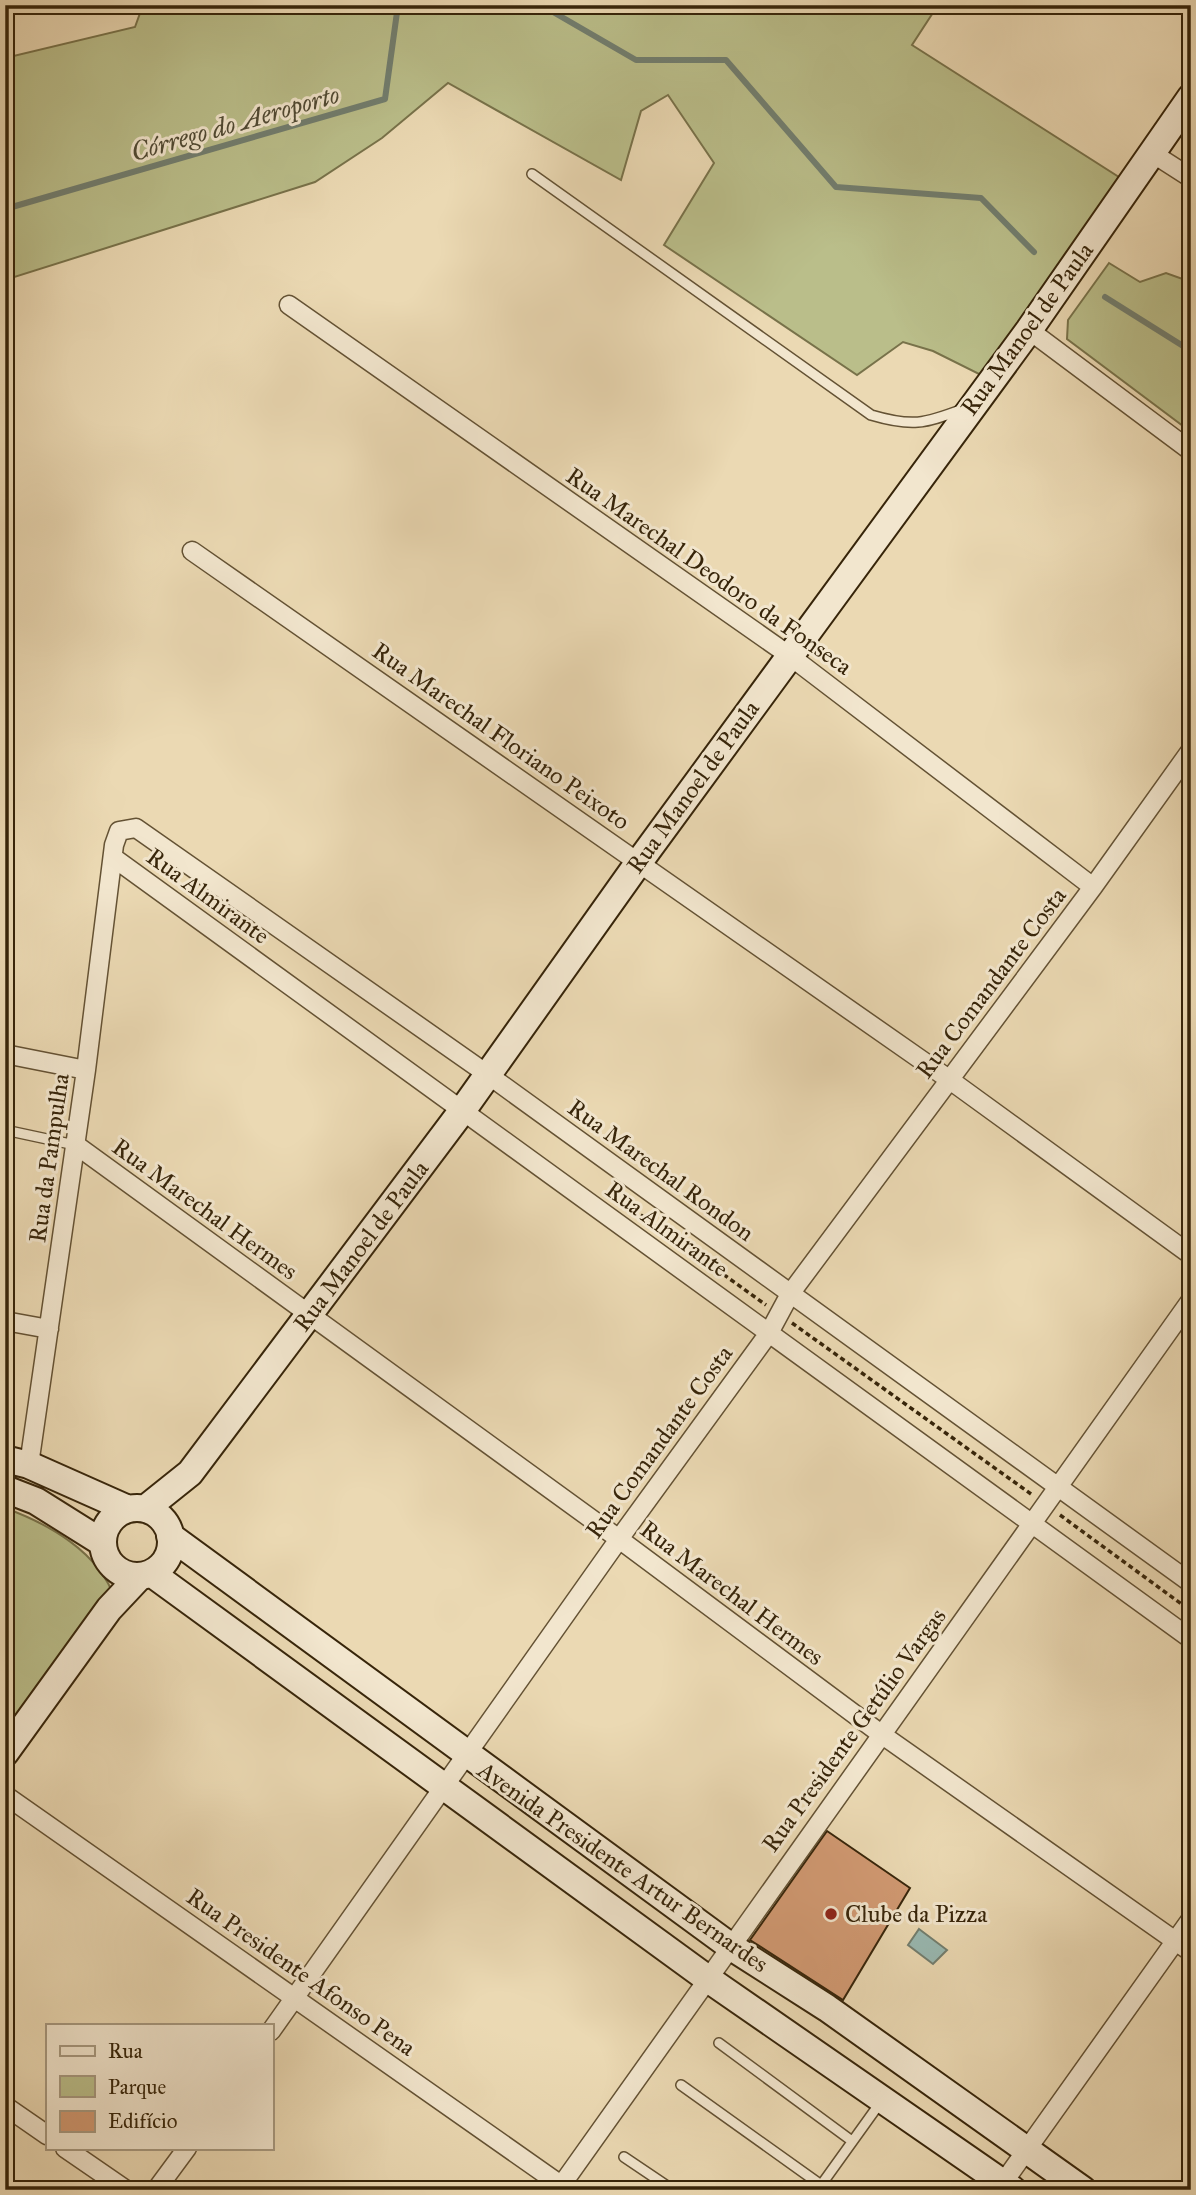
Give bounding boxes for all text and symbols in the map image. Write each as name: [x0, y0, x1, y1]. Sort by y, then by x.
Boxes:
water label: Córrego do Aeroporto: [127, 78, 343, 169]
street label: Rua Manoel de Paula: [954, 236, 1100, 421]
street label: Rua Marechal Deodoro da Fonseca: [560, 461, 859, 682]
street label: Rua Marechal Floriano Peixoto: [366, 636, 636, 836]
street label: Rua Manoel de Paula: [620, 694, 766, 879]
street label: Rua Almirante: [141, 841, 275, 951]
street label: Rua Comandante Costa: [909, 881, 1073, 1084]
street label: Rua da Pampulha: [22, 1071, 76, 1245]
street label: Rua Marechal Rondon: [562, 1092, 760, 1248]
street label: Rua Marechal Hermes: [106, 1132, 304, 1286]
street label: Rua Manoel de Paula: [287, 1154, 436, 1338]
street label: Rua Almirante: [600, 1174, 734, 1284]
street label: Rua Comandante Costa: [579, 1339, 740, 1544]
street label: Rua Marechal Hermes: [634, 1514, 830, 1672]
street label: Rua Presidente Getúlio Vargas: [755, 1602, 953, 1858]
street label: Avenida Presidente Artur Bernardes: [471, 1754, 774, 1979]
street label: Rua Presidente Afonso Pena: [181, 1881, 422, 2063]
place label: Clube da Pizza: [845, 1899, 988, 1929]
marker: Clube da Pizza: [823, 1906, 839, 1922]
legend: [46, 2024, 273, 2150]
text: Rua: [108, 2038, 143, 2064]
text: Parque: [108, 2074, 167, 2100]
text: Edifício: [108, 2108, 178, 2134]

